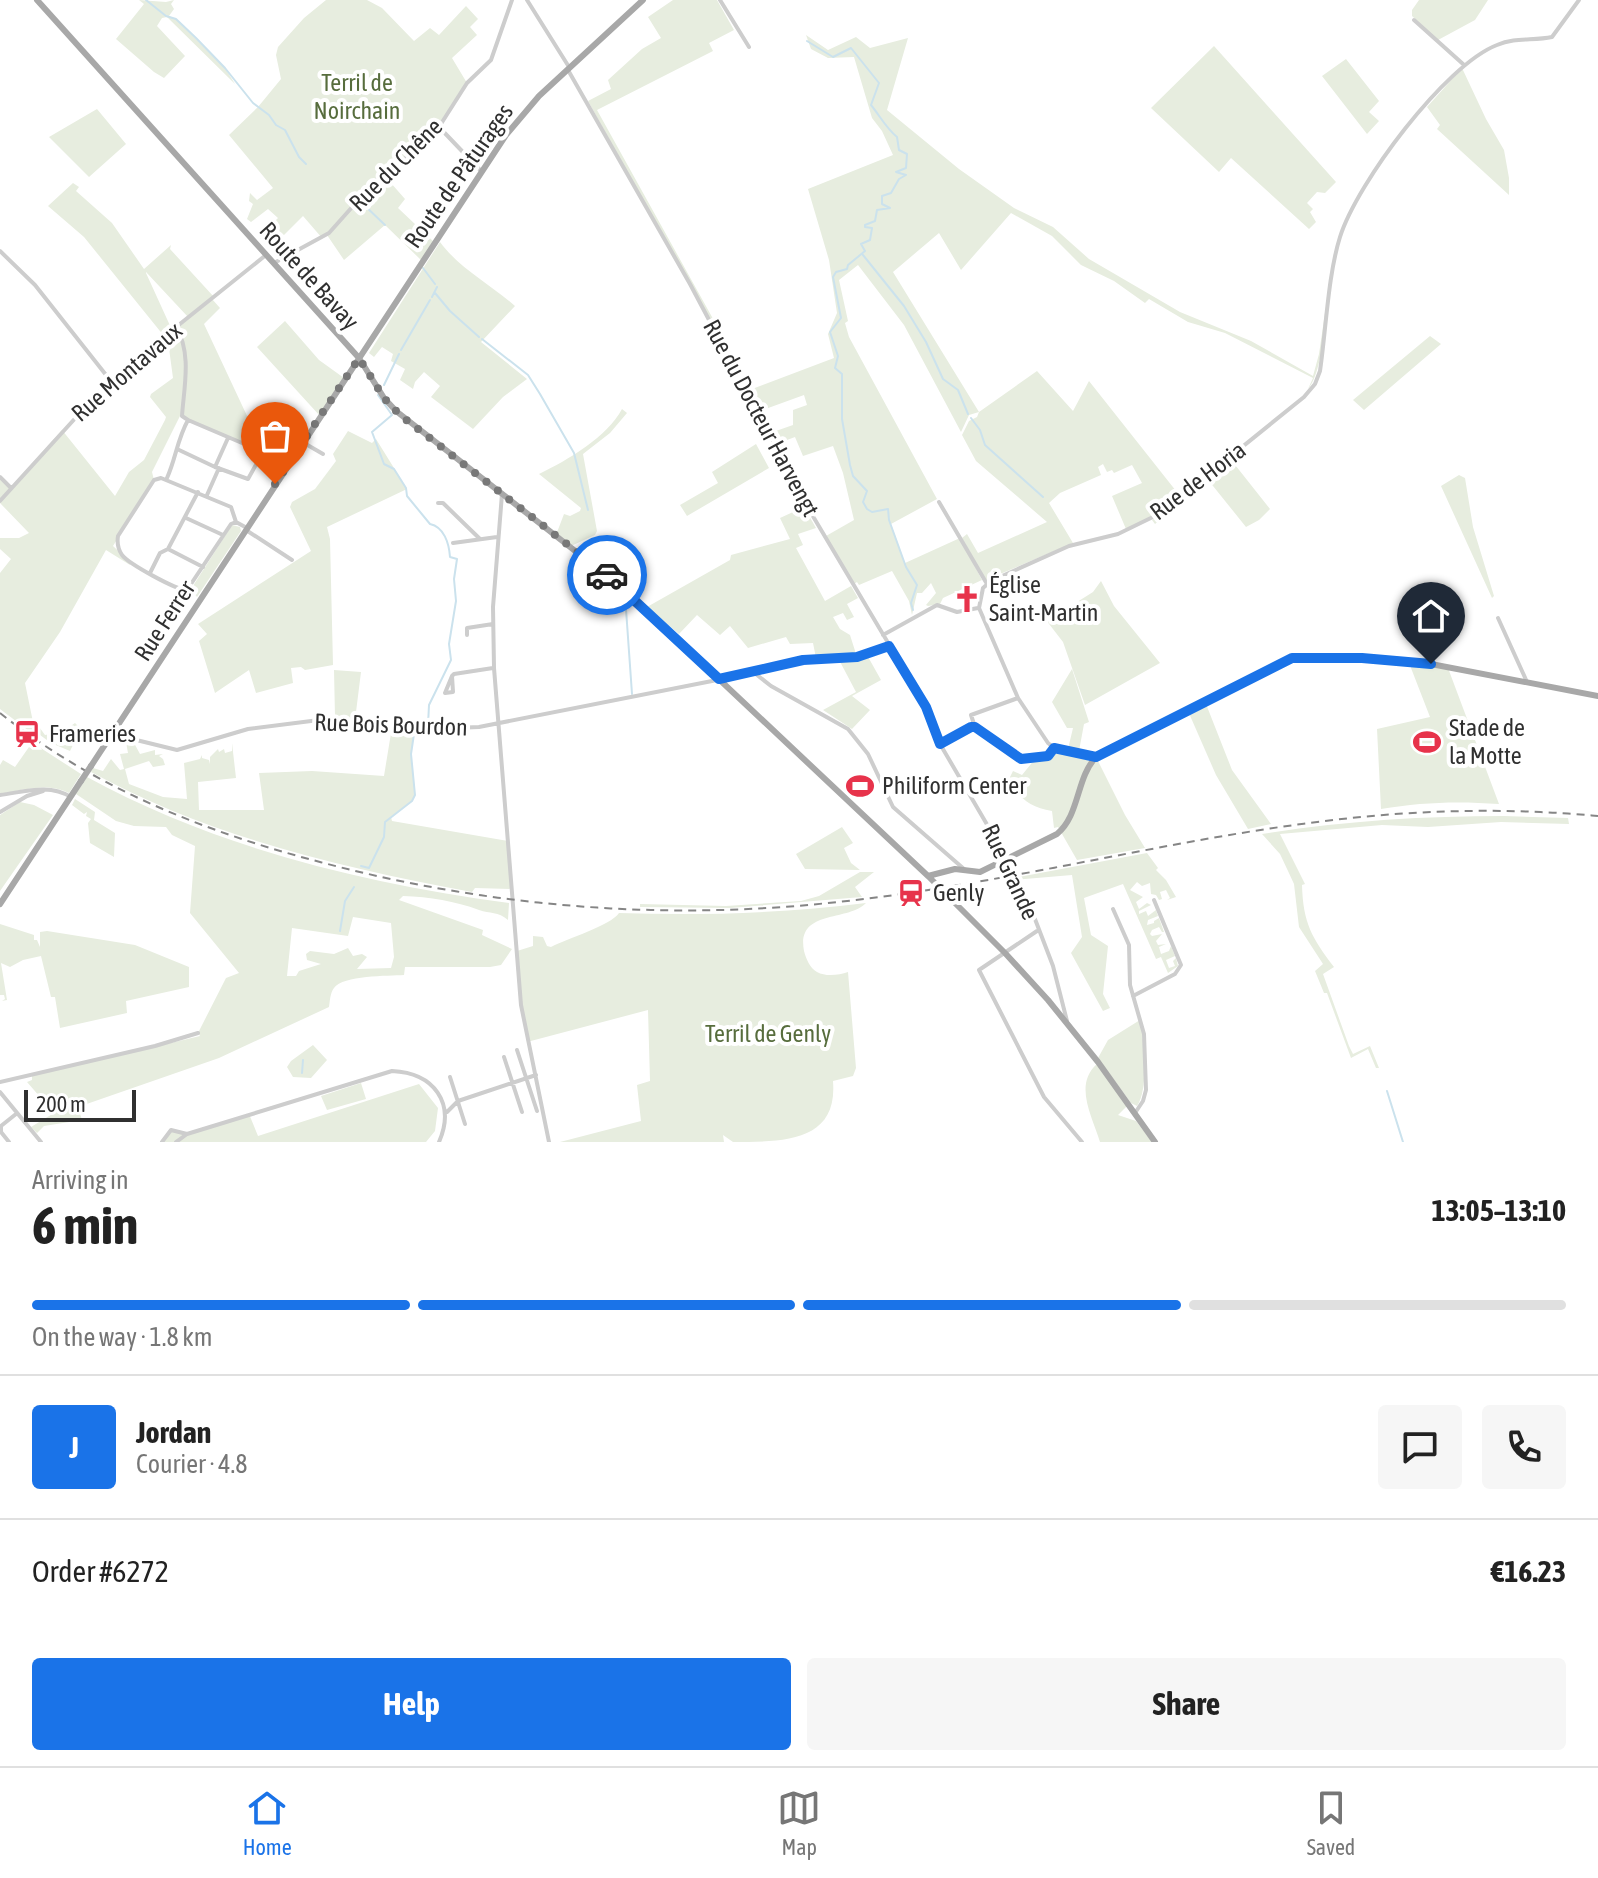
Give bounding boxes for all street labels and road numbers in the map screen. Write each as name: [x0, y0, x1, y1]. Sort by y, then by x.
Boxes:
street label: Route de Pâturages: [399, 99, 518, 253]
street label: Rue du Chêne: [344, 113, 448, 217]
street label: Route de Bavay: [254, 217, 364, 335]
street label: Rue du Docteur Harvengt: [698, 315, 825, 521]
street label: Rue Montavaux: [66, 316, 187, 427]
street label: Rue de Horia: [1145, 436, 1251, 525]
street label: Rue Ferrer: [129, 575, 201, 666]
street label: Rue Bois Bourdon: [314, 708, 468, 741]
street label: Rue Grande: [977, 820, 1044, 924]

